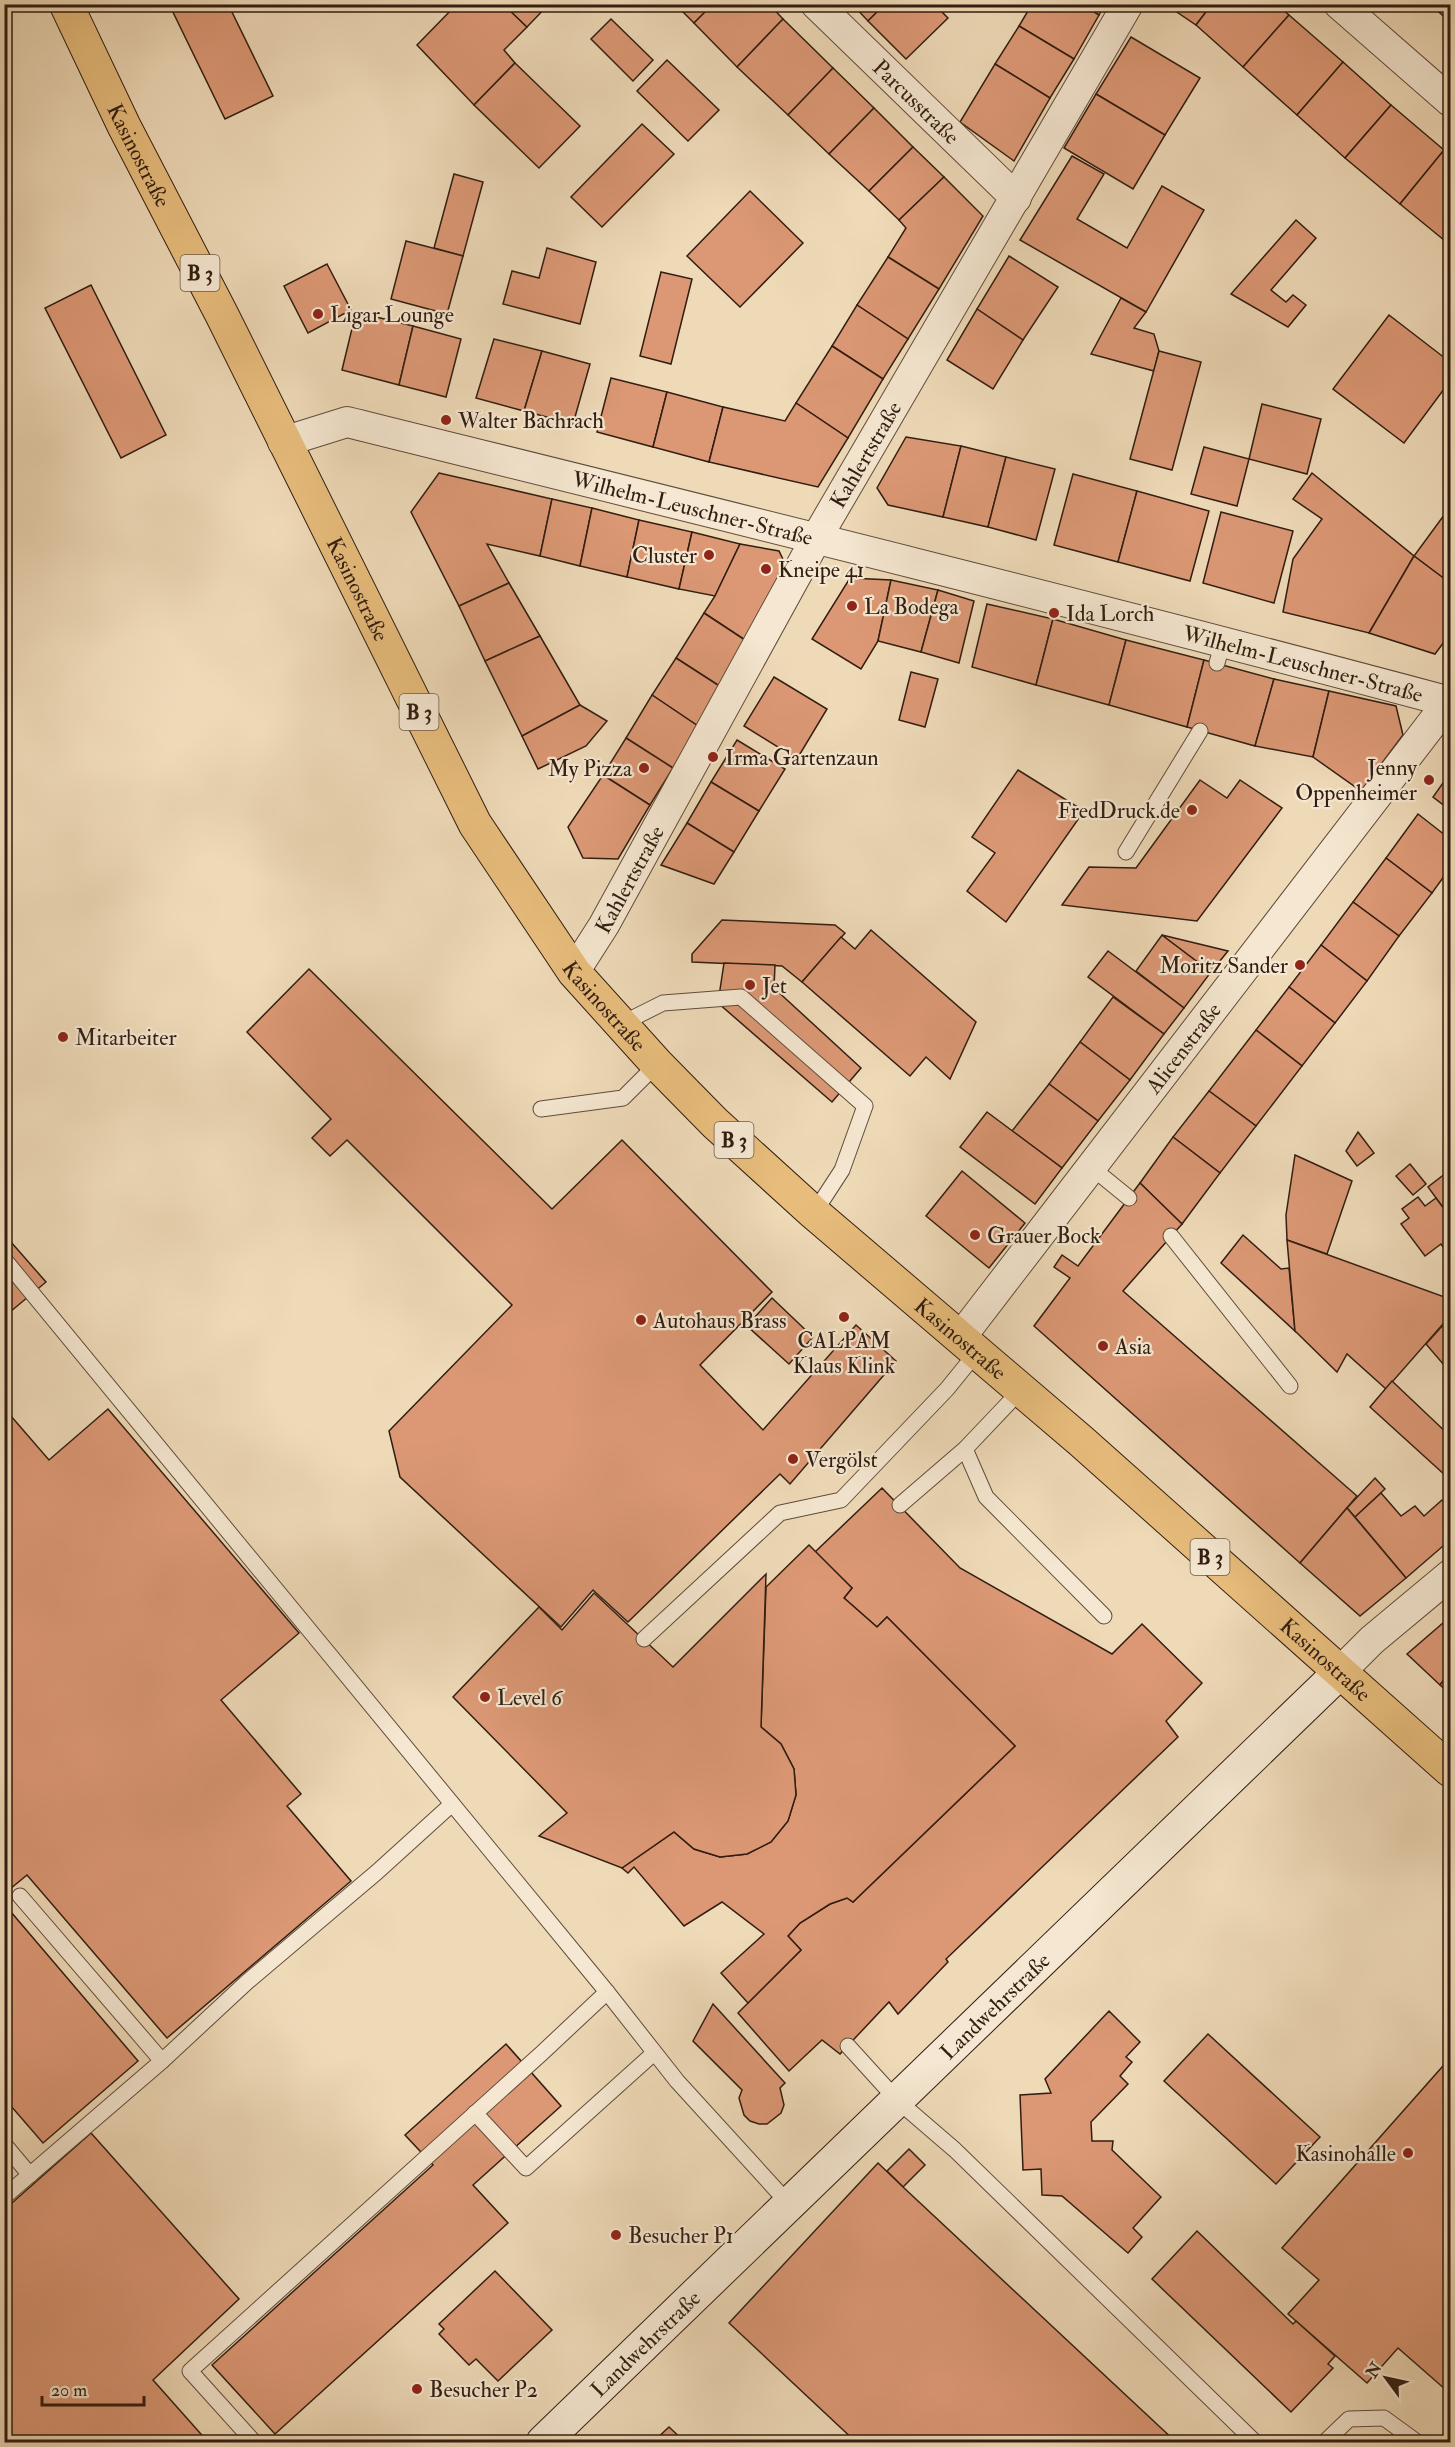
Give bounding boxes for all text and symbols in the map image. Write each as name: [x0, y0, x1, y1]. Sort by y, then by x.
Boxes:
street label: Parcusstraße: [866, 54, 965, 151]
street label: Kasinostraße: [100, 99, 177, 212]
road number: B 3: [180, 255, 220, 291]
place label: Ligar Lounge: [330, 301, 454, 329]
marker: Ligar Lounge: [311, 307, 325, 321]
street label: Kahlertstraße: [824, 396, 908, 513]
place label: Walter Bachrach: [457, 407, 604, 435]
marker: Walter Bachrach: [439, 413, 453, 427]
street label: Wilhelm-Leuschner-Straße: [568, 465, 815, 552]
street label: Kasinostraße: [320, 533, 395, 646]
place label: Cluster: [632, 542, 698, 570]
marker: Cluster: [702, 548, 716, 562]
place label: Kneipe 41: [778, 556, 864, 585]
marker: Kneipe 41: [759, 562, 773, 576]
place label: La Bodega: [864, 593, 959, 621]
marker: La Bodega: [845, 599, 859, 613]
place label: Ida Lorch: [1066, 600, 1155, 628]
marker: Ida Lorch: [1047, 606, 1061, 620]
street label: Wilhelm-Leuschner-Straße: [1179, 619, 1426, 709]
road number: B 3: [400, 694, 438, 730]
place label: Irma Gartenzaun: [725, 744, 879, 772]
marker: Irma Gartenzaun: [706, 750, 720, 764]
place label: Jenny Oppenheimer: [1295, 754, 1418, 808]
place label: My Pizza: [548, 755, 633, 783]
marker: My Pizza: [637, 761, 651, 775]
marker: Jenny Oppenheimer: [1422, 773, 1436, 787]
place label: FredDruck.de: [1057, 797, 1180, 825]
marker: FredDruck.de: [1185, 803, 1199, 817]
street label: Kahlertstraße: [589, 821, 671, 939]
place label: Moritz Sander: [1159, 952, 1289, 980]
street label: Kasinostraße: [556, 956, 652, 1058]
marker: Moritz Sander: [1293, 958, 1307, 972]
place label: Jet: [761, 972, 787, 1000]
marker: Jet: [743, 978, 757, 992]
street label: Alicenstraße: [1139, 997, 1228, 1100]
place label: Mitarbeiter: [75, 1024, 177, 1052]
marker: Mitarbeiter: [56, 1030, 70, 1044]
road number: B 3: [714, 1122, 754, 1158]
place label: Grauer Bock: [987, 1222, 1101, 1250]
marker: Grauer Bock: [968, 1228, 982, 1242]
street label: Kasinostraße: [908, 1292, 1012, 1386]
place label: Autohaus Brass: [652, 1307, 787, 1335]
marker: CALPAM Klaus Klink: [837, 1310, 851, 1324]
marker: Autohaus Brass: [634, 1313, 648, 1327]
place label: CALPAM Klaus Klink: [793, 1327, 896, 1380]
place label: Asia: [1114, 1333, 1152, 1361]
marker: Asia: [1096, 1339, 1110, 1353]
place label: Vergölst: [805, 1446, 878, 1474]
marker: Vergölst: [786, 1452, 800, 1466]
road number: B 3: [1190, 1539, 1230, 1575]
street label: Kasinostraße: [1274, 1612, 1377, 1708]
place label: Level 6: [497, 1684, 564, 1712]
marker: Level 6: [478, 1690, 492, 1704]
street label: Landwehrstraße: [934, 1947, 1056, 2066]
place label: Kasinohalle: [1295, 2140, 1396, 2168]
marker: Kasinohalle: [1401, 2146, 1415, 2160]
place label: Besucher P1: [628, 2222, 734, 2250]
marker: Besucher P1: [609, 2228, 623, 2242]
street label: Landwehrstraße: [585, 2285, 707, 2404]
north arrow: [1356, 2348, 1416, 2408]
text: N: [1361, 2358, 1387, 2383]
scale bar: [42, 2369, 144, 2407]
place label: Besucher P2: [429, 2376, 538, 2404]
text: 20 m: [51, 2379, 87, 2402]
marker: Besucher P2: [410, 2382, 424, 2396]

